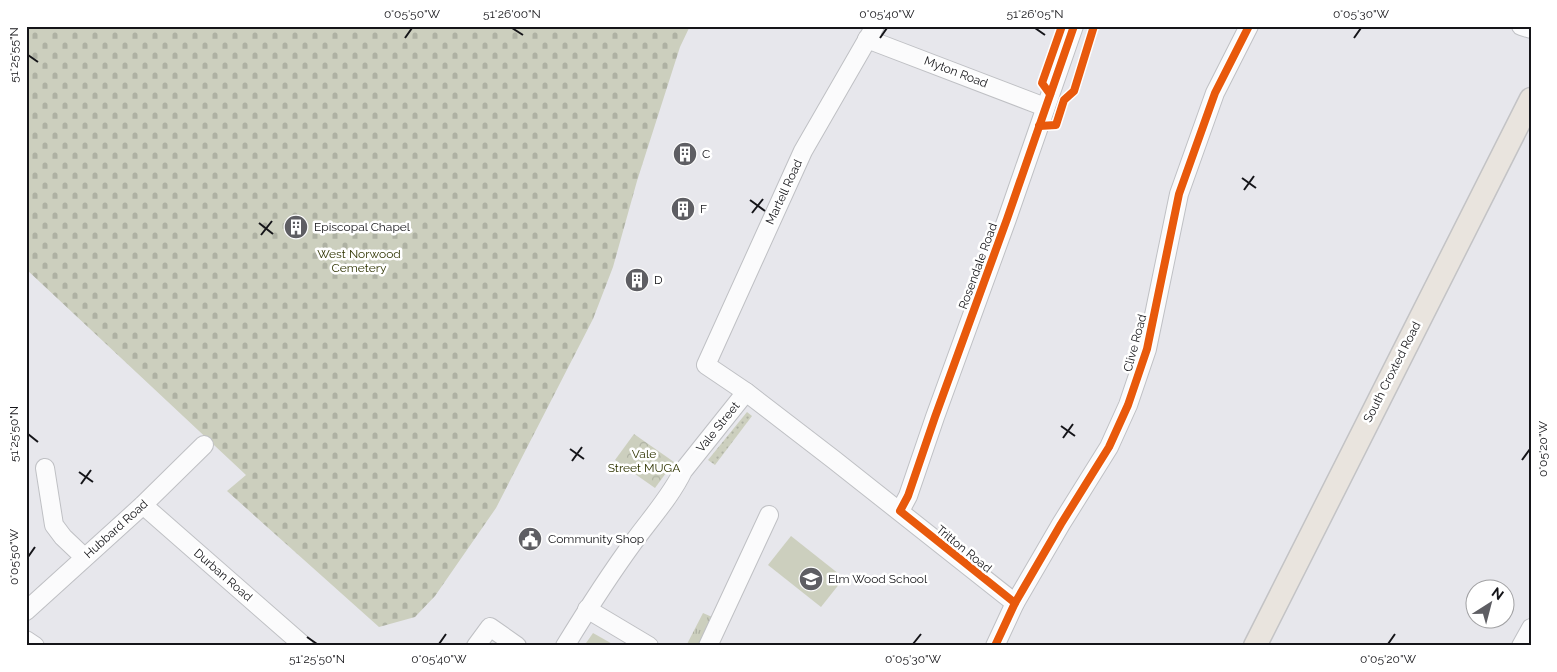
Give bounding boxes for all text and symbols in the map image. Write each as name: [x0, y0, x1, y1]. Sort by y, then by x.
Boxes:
text: 0°05'50"W: [384, 7, 440, 21]
text: 51°26'00"N: [483, 7, 541, 21]
text: 0°05'40"W: [859, 7, 915, 21]
text: 51°26'05"N: [1006, 7, 1064, 21]
text: 0°05'30"W: [1333, 7, 1389, 21]
text: 51°25'55"N: [7, 27, 21, 83]
street label: Myton Road: [922, 53, 990, 91]
building icon: C: [672, 141, 698, 167]
place label: C: [702, 147, 710, 161]
street label: Martell Road: [763, 157, 805, 227]
building icon: F: [670, 196, 696, 222]
place label: F: [700, 202, 707, 216]
building icon: Episcopal Chapel: [283, 214, 309, 240]
place label: Episcopal Chapel: [314, 220, 411, 234]
street label: Rosendale Road: [956, 221, 1000, 311]
park label: West Norwood Cemetery: [317, 247, 401, 275]
building icon: D: [624, 267, 650, 293]
place label: D: [654, 273, 663, 287]
street label: Clive Road: [1121, 313, 1149, 373]
street label: South Croxted Road: [1361, 319, 1423, 425]
street label: Vale Street: [693, 399, 743, 455]
text: 51°25'50"N: [7, 406, 21, 462]
text: 0°05'20"W: [1536, 421, 1550, 477]
park label: Vale Street MUGA: [608, 447, 680, 475]
street label: Hubbard Road: [81, 497, 151, 561]
street label: Tritton Road: [934, 522, 994, 576]
public building icon: Community Shop: [517, 526, 543, 552]
text: 0°05'50"W: [7, 529, 21, 585]
place label: Community Shop: [548, 532, 644, 546]
street label: Durban Road: [191, 546, 255, 604]
school or university icon: Elm Wood School: [798, 566, 824, 592]
place label: Elm Wood School: [828, 572, 928, 586]
north arrow: [1464, 580, 1514, 630]
text: N: [1489, 584, 1507, 603]
text: 51°25'50"N: [289, 652, 345, 666]
text: 0°05'40"W: [411, 652, 467, 666]
text: 0°05'30"W: [885, 652, 941, 666]
text: 0°05'20"W: [1360, 652, 1416, 666]

